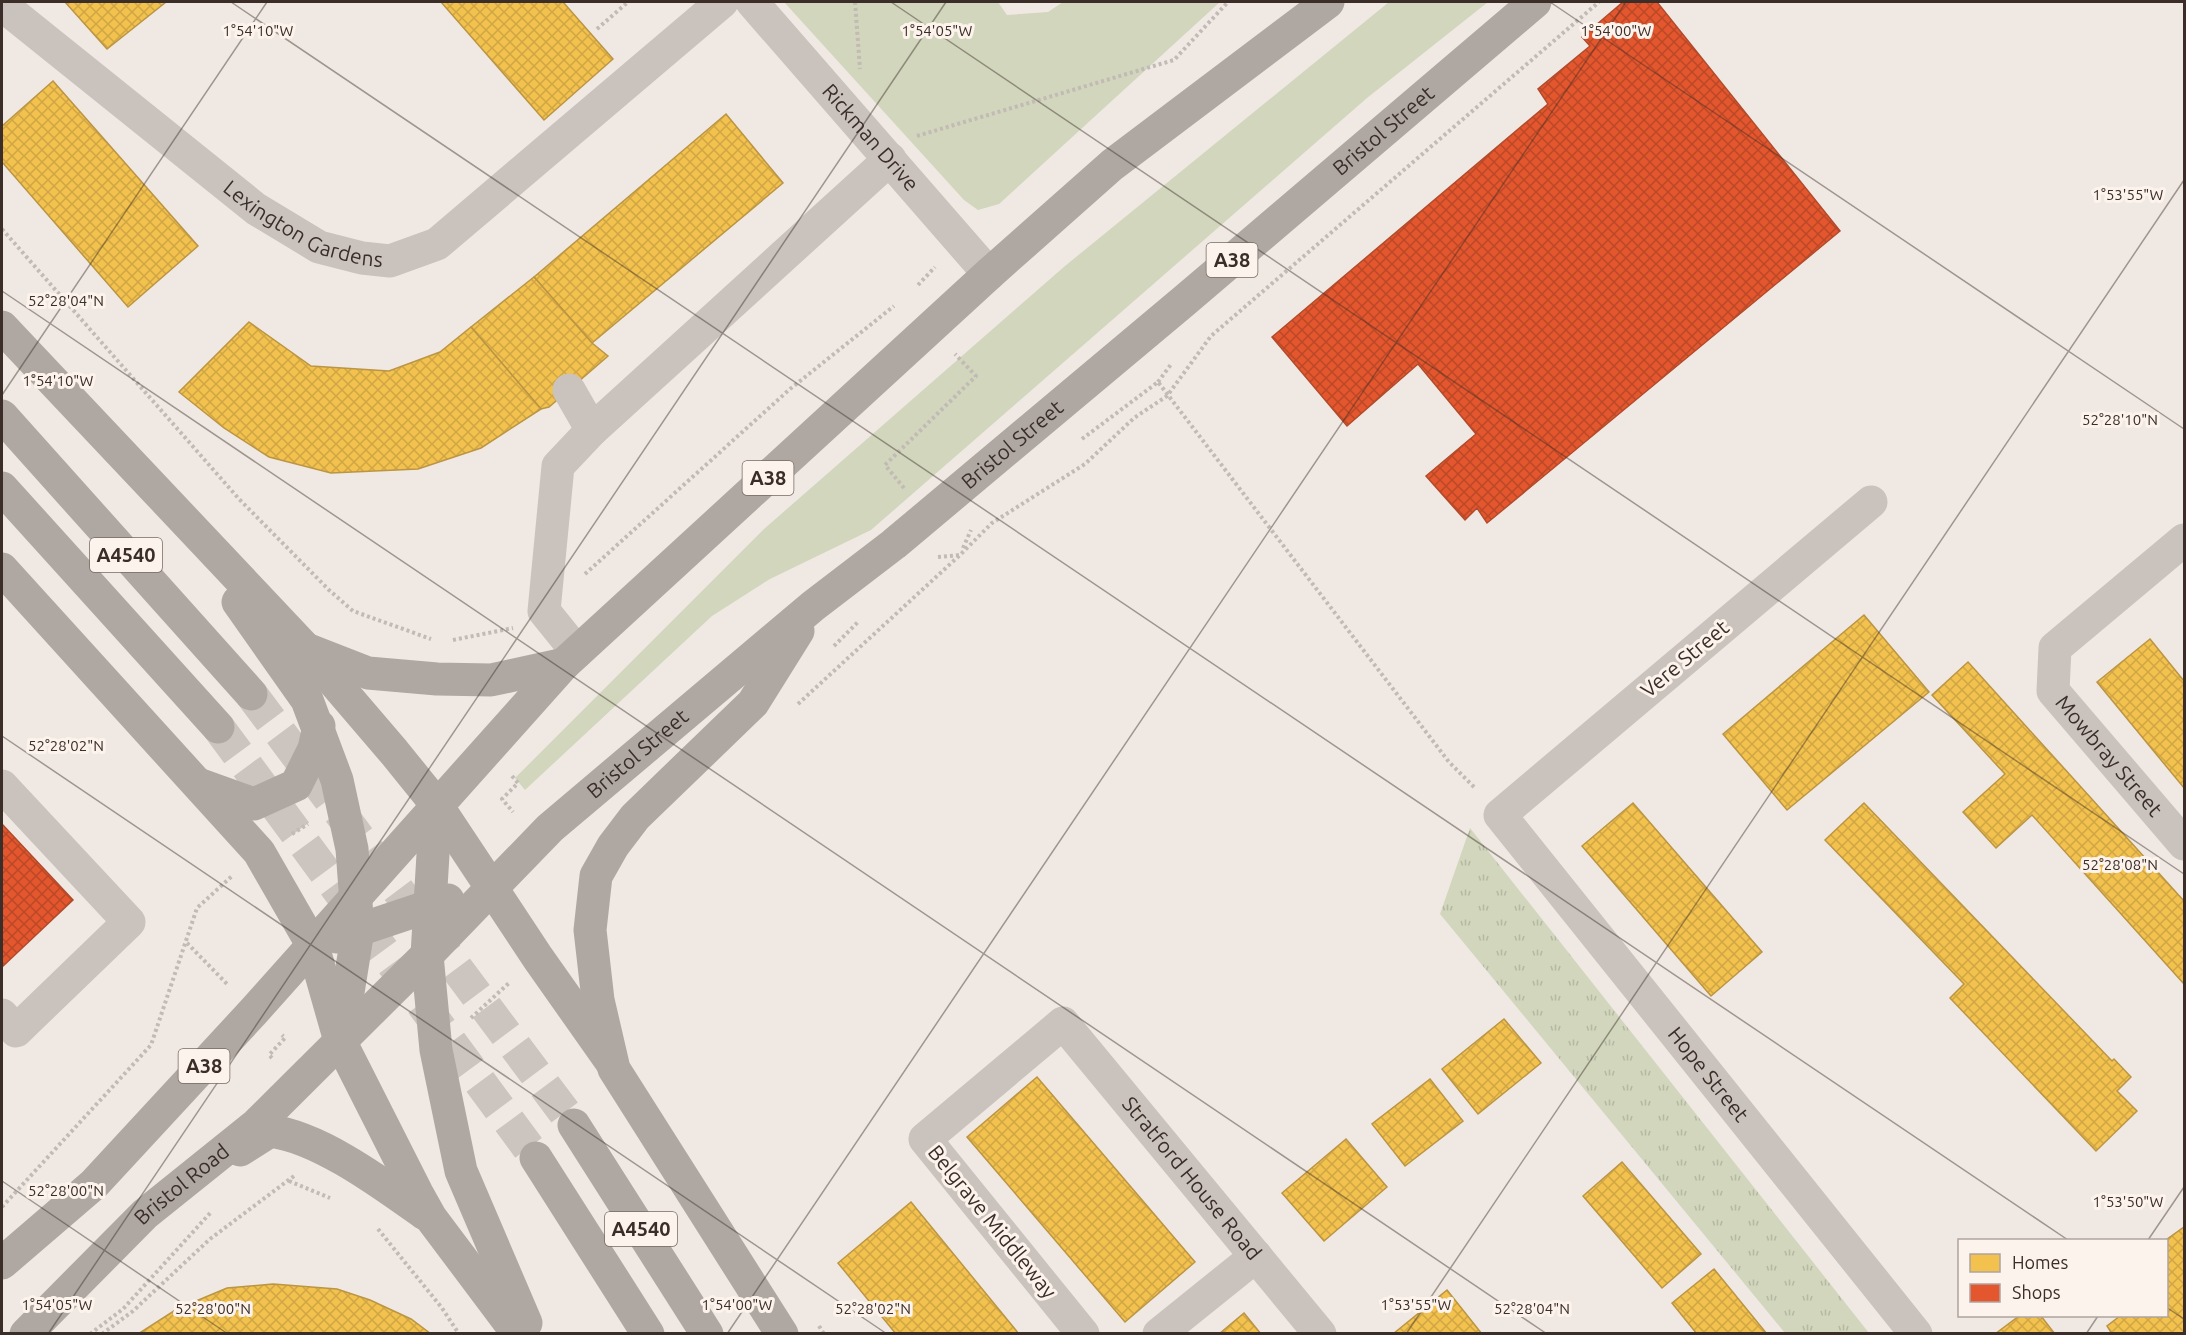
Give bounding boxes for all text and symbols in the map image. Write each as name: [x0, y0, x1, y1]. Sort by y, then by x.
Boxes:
text: 1°54'10"W: [223, 22, 294, 39]
text: 1°54'05"W: [902, 22, 973, 39]
text: 1°54'00"W: [1581, 22, 1652, 39]
street label: Rickman Drive: [818, 79, 924, 195]
street label: Bristol Street: [1328, 80, 1438, 180]
street label: Lexington Gardens: [219, 175, 384, 271]
text: 1°53'55"W: [2093, 186, 2164, 203]
road number: A38: [1206, 243, 1258, 277]
text: 52°28'04"N: [28, 292, 104, 309]
text: 1°54'10"W: [23, 372, 94, 389]
street label: Bristol Street: [956, 395, 1068, 493]
text: 52°28'10"N: [2082, 411, 2158, 428]
road number: A38: [742, 461, 794, 495]
road number: A4540: [90, 538, 162, 572]
street label: Vere Street: [1636, 615, 1733, 702]
street label: Mowbray Street: [2051, 690, 2168, 821]
street label: Bristol Street: [582, 704, 693, 803]
text: 52°28'02"N: [28, 737, 104, 754]
text: 52°28'08"N: [2082, 856, 2158, 873]
street label: Hope Street: [1664, 1022, 1754, 1126]
road number: A38: [178, 1049, 230, 1083]
street label: Stratford House Road: [1118, 1091, 1267, 1264]
street label: Bristol Road: [128, 1138, 233, 1229]
street label: Belgrave Middleway: [924, 1140, 1062, 1303]
text: 52°28'00"N: [28, 1182, 104, 1199]
text: 1°53'50"W: [2093, 1193, 2164, 1210]
road number: A4540: [605, 1212, 677, 1246]
legend: [1958, 1239, 2168, 1317]
text: Homes: [2012, 1252, 2069, 1272]
text: Shops: [2012, 1282, 2061, 1302]
text: 1°54'05"W: [22, 1296, 93, 1313]
text: 1°54'00"W: [702, 1296, 773, 1313]
text: 1°53'55"W: [1381, 1296, 1452, 1313]
text: 52°28'00"N: [175, 1300, 251, 1317]
text: 52°28'02"N: [835, 1300, 911, 1317]
text: 52°28'04"N: [1494, 1300, 1570, 1317]

